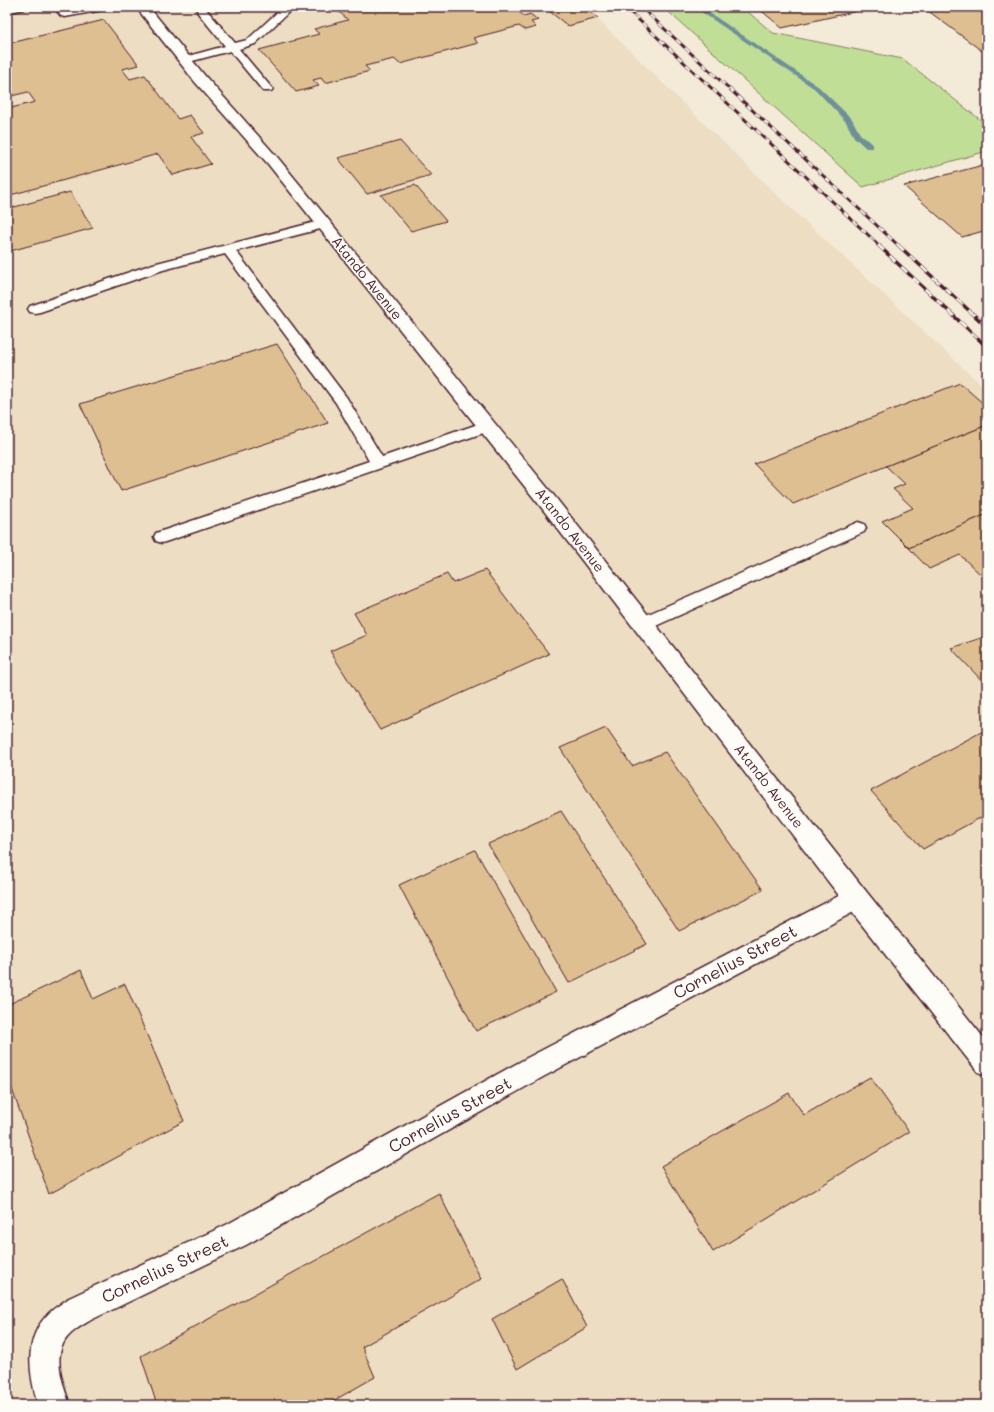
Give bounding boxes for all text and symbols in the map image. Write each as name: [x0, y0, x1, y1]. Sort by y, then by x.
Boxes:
street label: Atando Avenue: [328, 232, 407, 323]
street label: Atando Avenue: [531, 483, 609, 576]
street label: Atando Avenue: [730, 739, 808, 832]
street label: Cornelius Street: [669, 919, 800, 1003]
street label: Cornelius Street: [384, 1071, 515, 1157]
street label: Cornelius Street: [98, 1229, 231, 1307]

